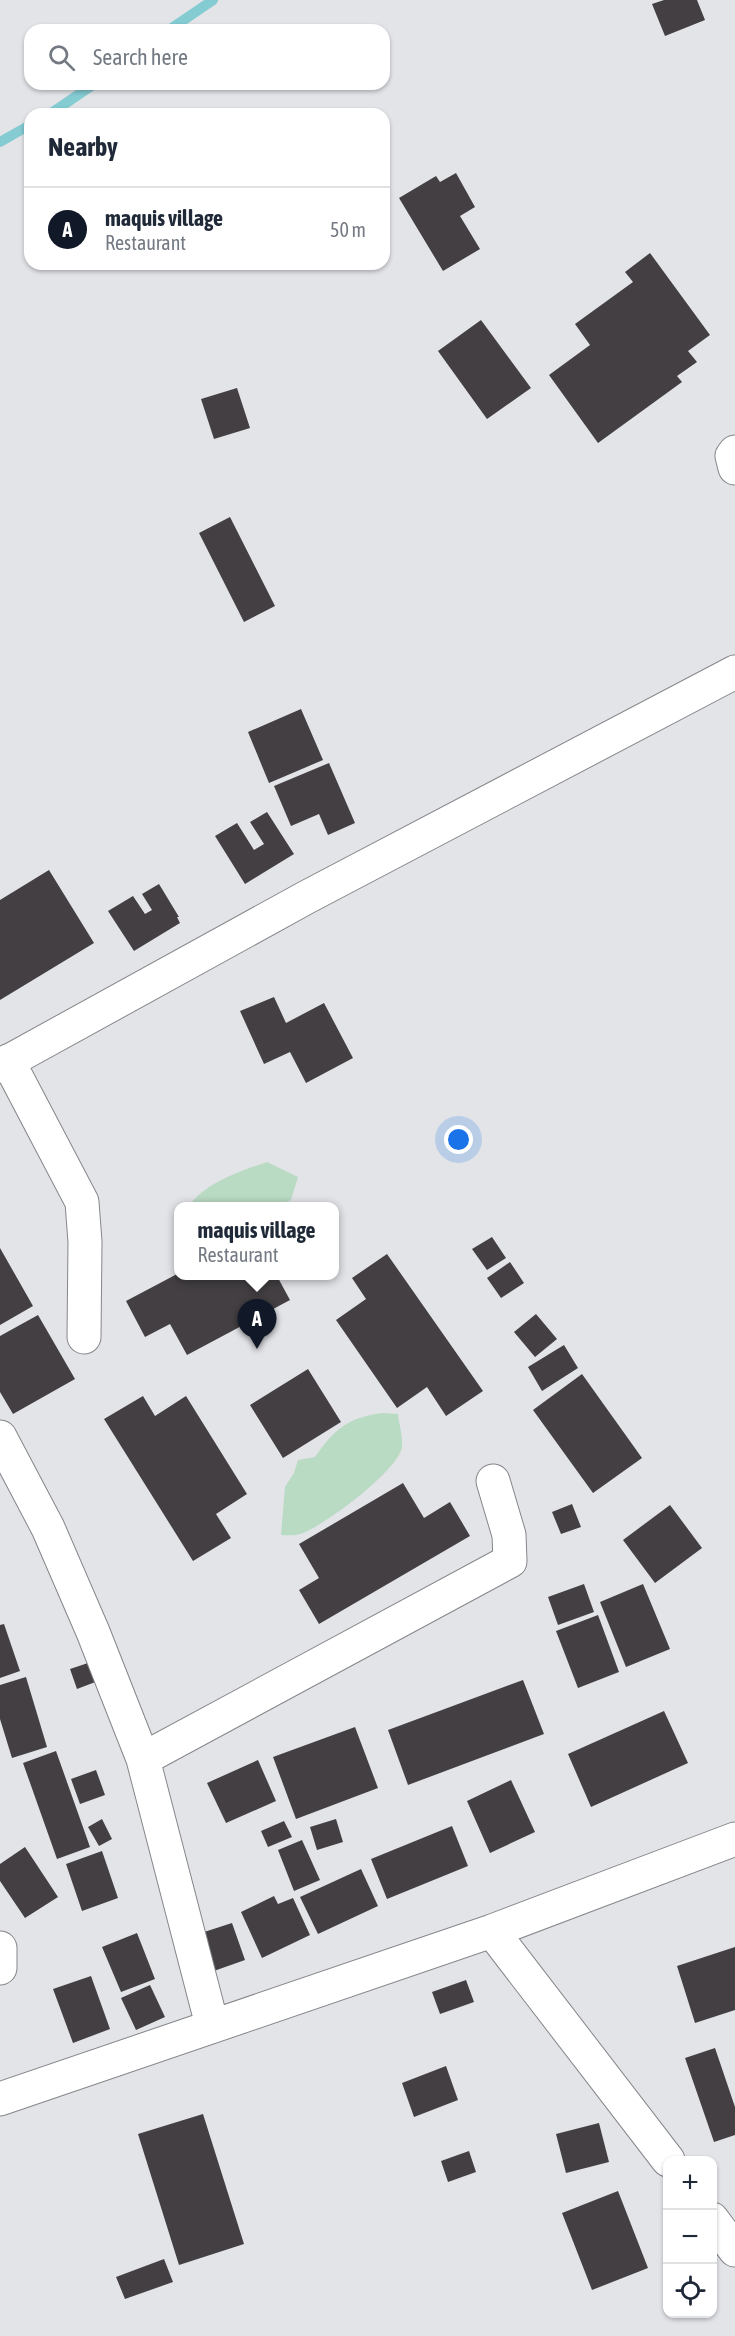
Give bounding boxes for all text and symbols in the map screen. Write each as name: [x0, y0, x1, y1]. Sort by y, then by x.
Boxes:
search box: [24, 24, 390, 90]
icon: search: [45, 41, 78, 74]
text: Search here: [93, 44, 188, 70]
text: Nearby: [48, 132, 118, 162]
text: maquis village: [105, 205, 223, 231]
text: A: [63, 218, 72, 241]
text: 50 m: [330, 218, 366, 241]
text: Restaurant: [105, 231, 186, 254]
your location: [444, 1125, 473, 1154]
popup: [174, 1202, 339, 1280]
text: maquis village: [198, 1217, 316, 1243]
text: Restaurant: [198, 1243, 279, 1266]
pin: A: [238, 1300, 276, 1349]
map controls: [663, 2156, 717, 2318]
button: +: [663, 2156, 717, 2210]
button: −: [663, 2210, 717, 2264]
button: locate: [663, 2264, 717, 2318]

